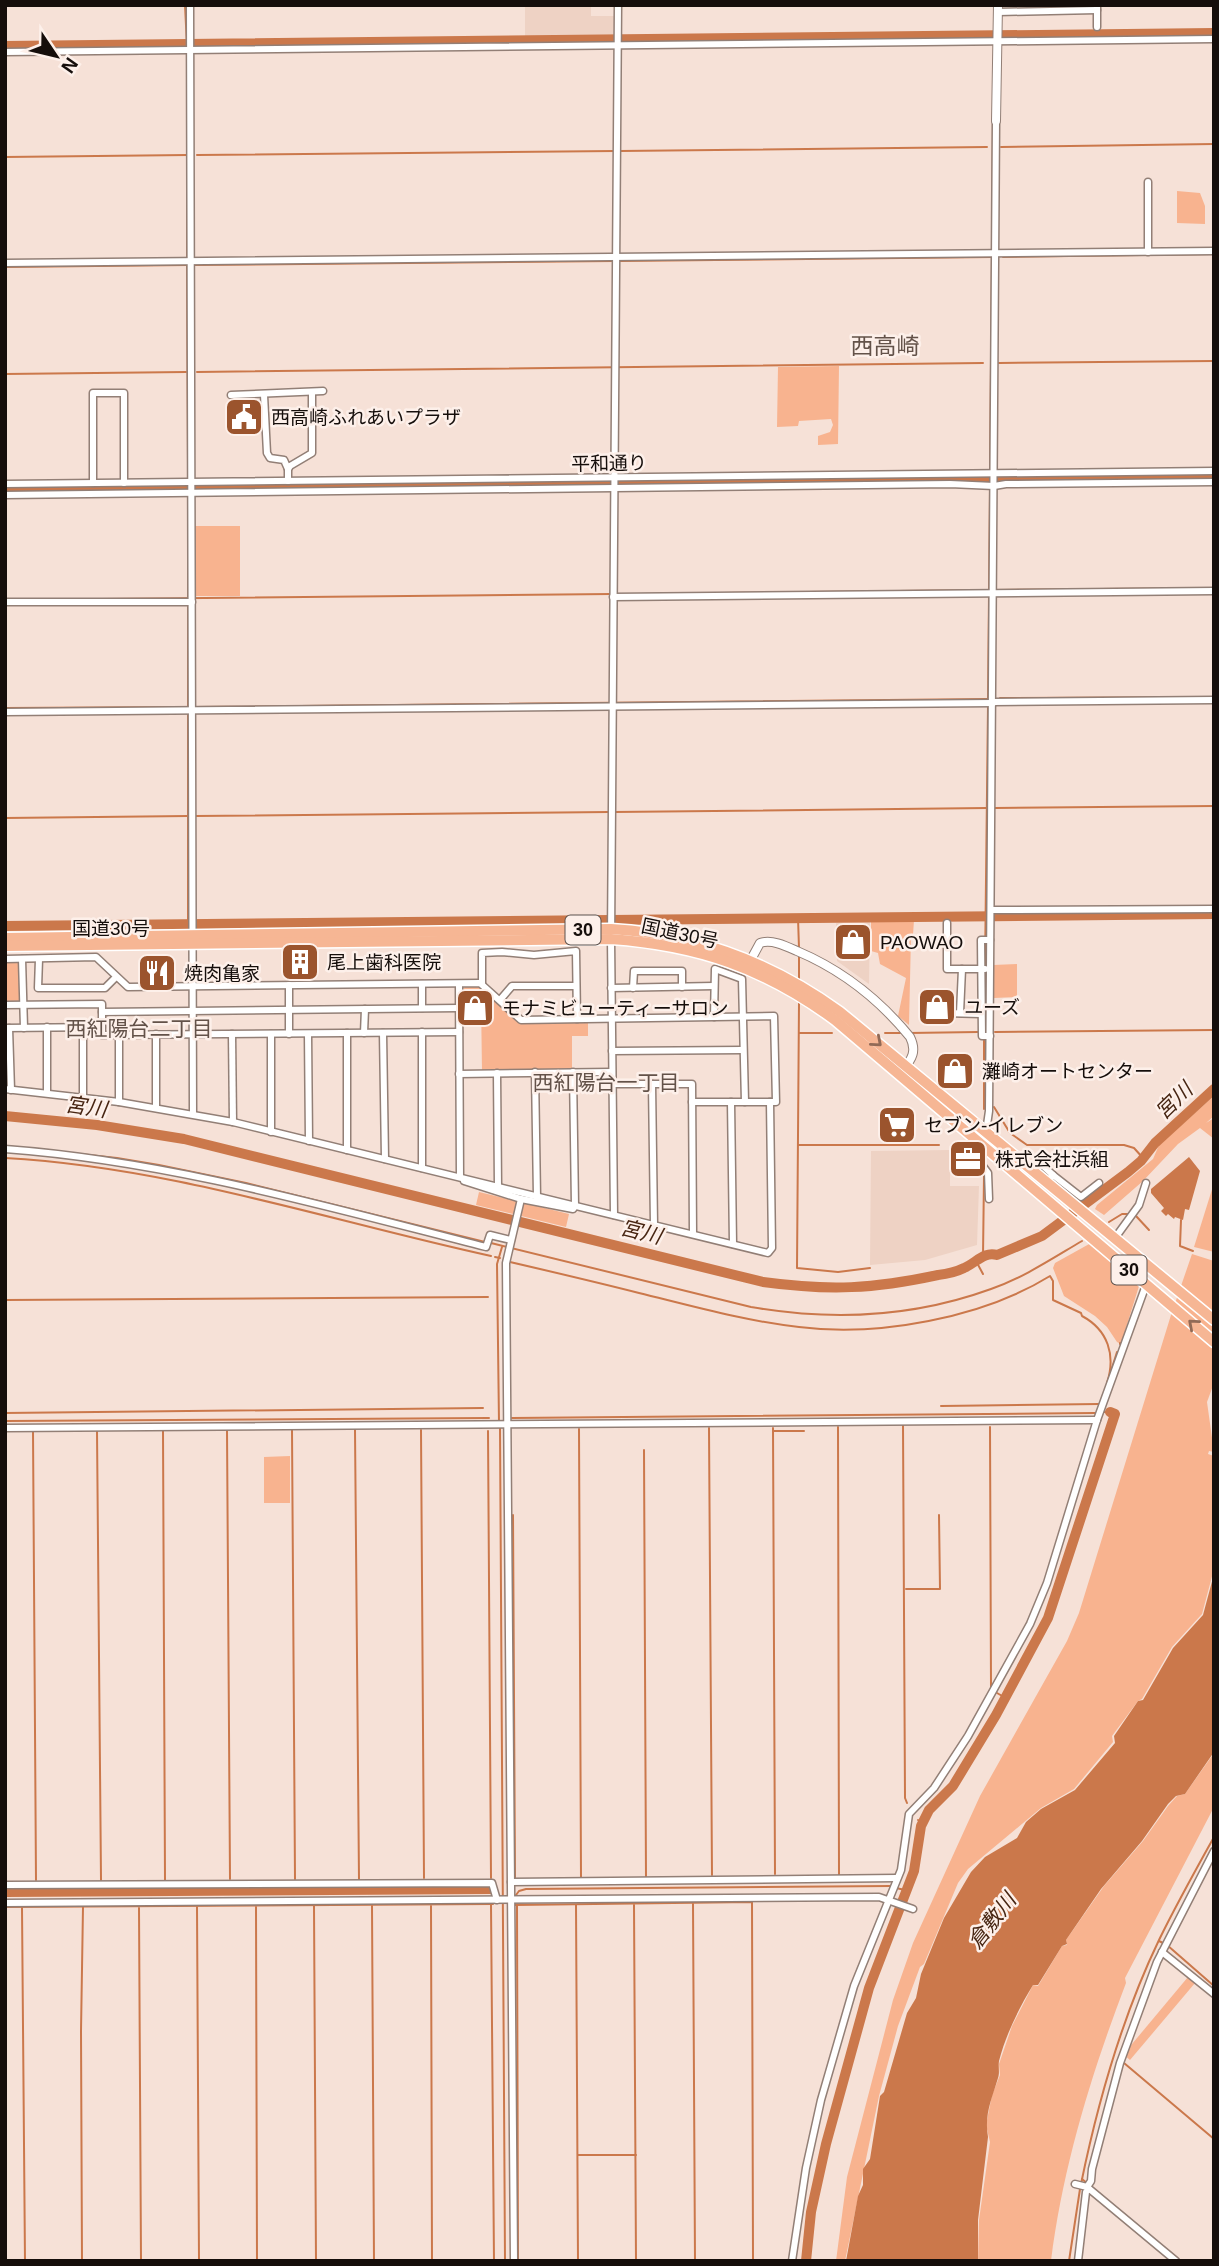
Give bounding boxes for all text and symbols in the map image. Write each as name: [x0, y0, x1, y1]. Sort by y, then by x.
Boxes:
north arrow: [21, 21, 91, 91]
text: N: [57, 54, 82, 77]
district label: 西高崎: [851, 333, 920, 359]
public building icon: 西高崎ふれあいプラザ: [223, 396, 265, 438]
place label: 西高崎ふれあいプラザ: [271, 407, 461, 428]
street label: 平和通り: [571, 452, 647, 475]
street label: 国道30号: [639, 915, 720, 952]
road number: 30: [566, 916, 600, 945]
street label: 国道30号: [72, 918, 150, 939]
shop icon: PAOWAO: [832, 921, 874, 963]
place label: PAOWAO: [880, 932, 963, 953]
building icon: 尾上歯科医院: [279, 941, 321, 983]
restaurant icon: 焼肉亀家: [136, 952, 178, 994]
place label: 尾上歯科医院: [327, 952, 441, 973]
place label: 焼肉亀家: [184, 963, 260, 984]
shop icon: ユーズ: [916, 986, 958, 1028]
shop icon: モナミビューティーサロン: [454, 987, 496, 1029]
place label: ユーズ: [964, 997, 1020, 1018]
place label: モナミビューティーサロン: [502, 998, 728, 1019]
district label: 西紅陽台二丁目: [66, 1017, 213, 1040]
one-way arrow: [869, 1034, 882, 1046]
shop icon: 灘崎オートセンター: [934, 1050, 976, 1092]
place label: 灘崎オートセンター: [982, 1061, 1153, 1082]
district label: 西紅陽台一丁目: [533, 1071, 680, 1094]
water label: 宮川: [1151, 1076, 1198, 1124]
water label: 宮川: [64, 1092, 110, 1121]
supermarket icon: セブン-イレブン: [876, 1104, 918, 1146]
place label: セブン-イレブン: [924, 1115, 1063, 1136]
office icon: 株式会社浜組: [947, 1138, 989, 1180]
place label: 株式会社浜組: [995, 1149, 1109, 1170]
water label: 宮川: [618, 1215, 666, 1248]
road number: 30: [1112, 1255, 1146, 1284]
one-way arrow: [1188, 1320, 1201, 1332]
water label: 倉敷川: [963, 1887, 1021, 1953]

